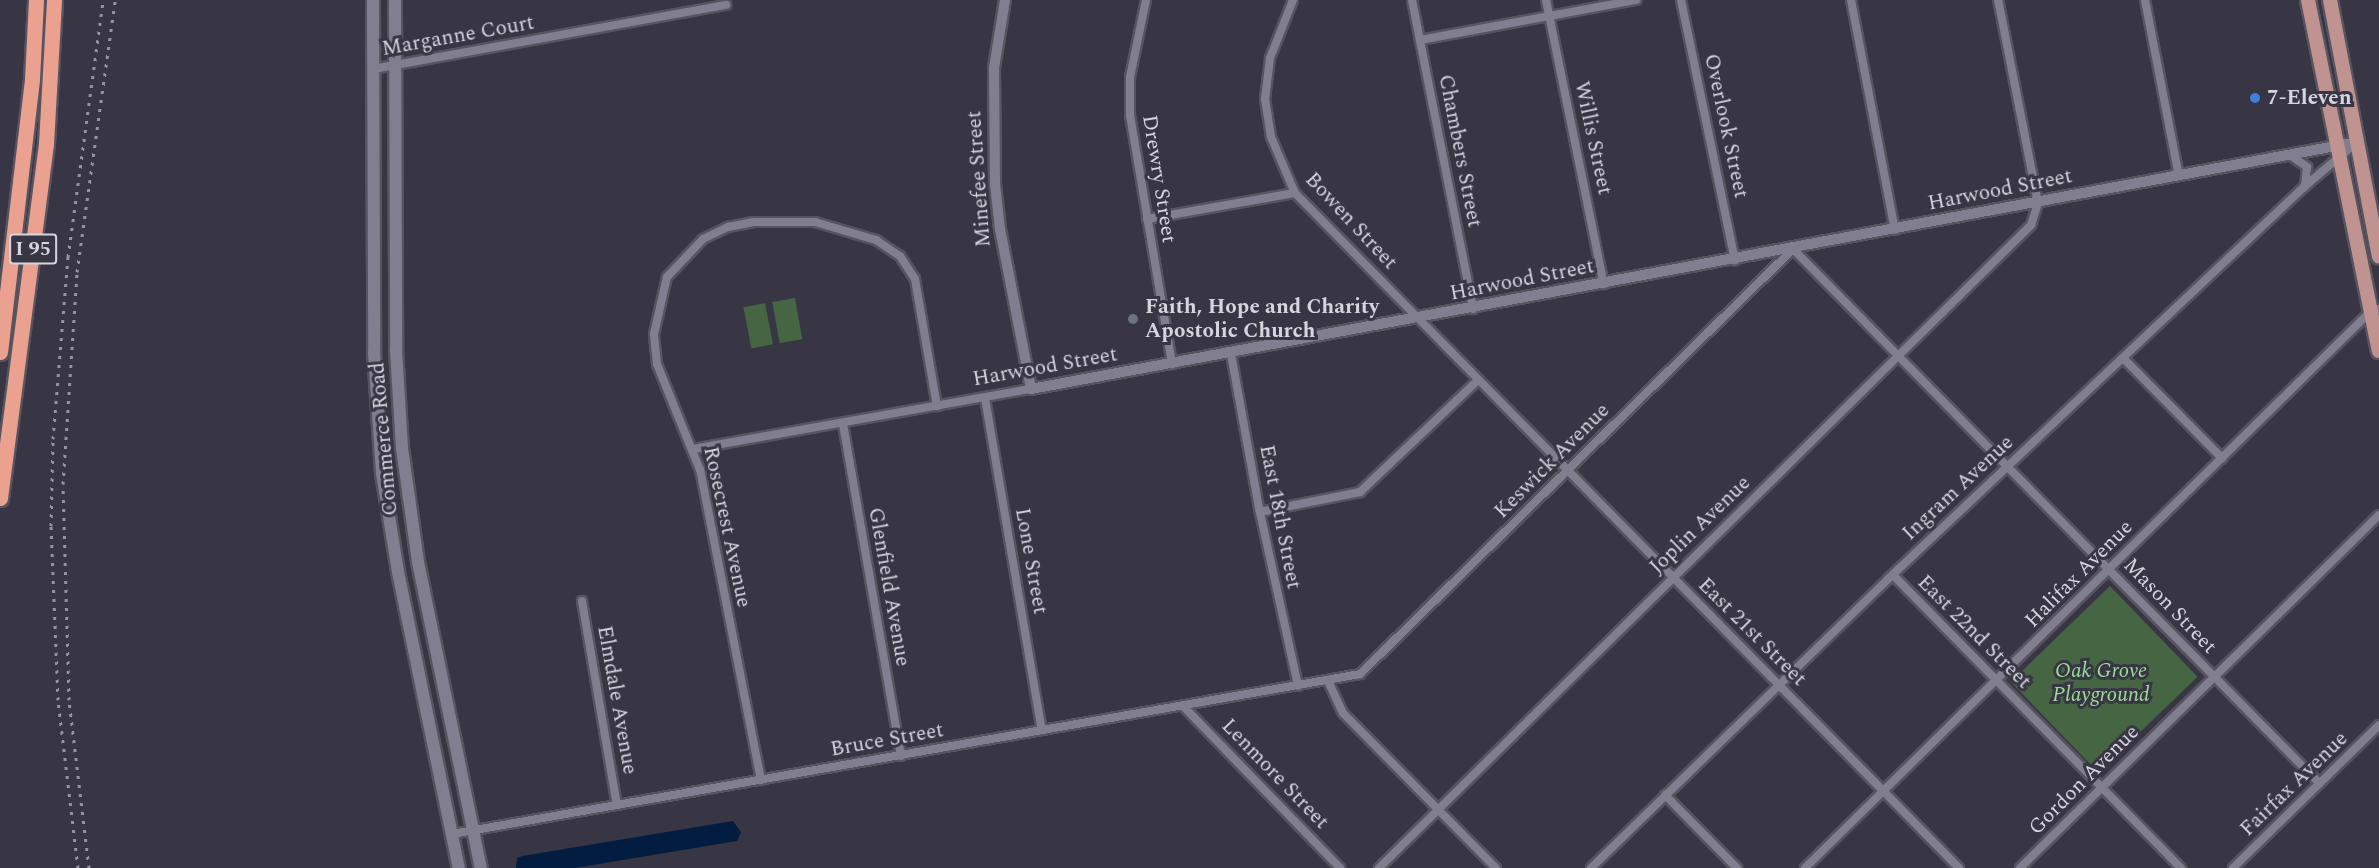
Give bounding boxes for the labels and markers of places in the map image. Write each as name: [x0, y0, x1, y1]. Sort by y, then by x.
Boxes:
place label: 7-Eleven: [2267, 85, 2352, 111]
marker: 7-Eleven: [2248, 91, 2262, 105]
place label: Faith, Hope and Charity Apostolic Church: [1145, 294, 1379, 344]
marker: Faith, Hope and Charity Apostolic Church: [1126, 312, 1140, 326]

